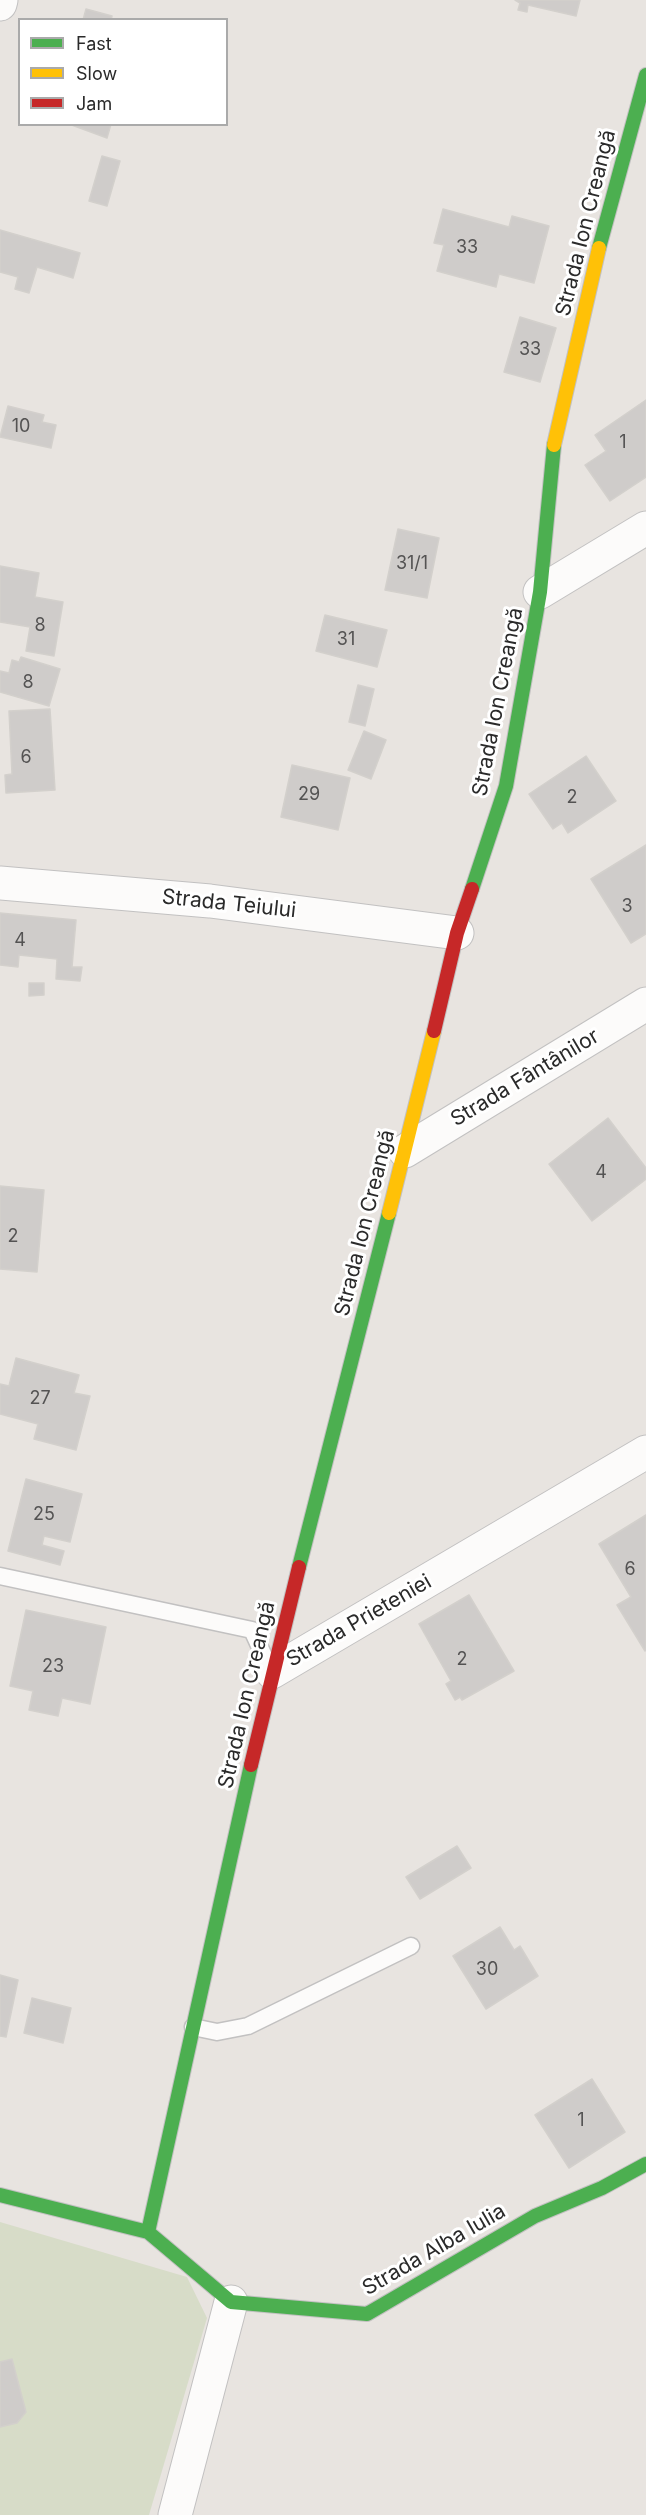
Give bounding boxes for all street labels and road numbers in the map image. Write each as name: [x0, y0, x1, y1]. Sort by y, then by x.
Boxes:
street label: Strada Ion Creangă: [551, 127, 621, 319]
street label: Strada Ion Creangă: [467, 606, 529, 798]
street label: Strada Teiului: [161, 884, 297, 924]
street label: Strada Fântânilor: [446, 1024, 604, 1132]
street label: Strada Ion Creangă: [330, 1127, 400, 1319]
street label: Strada Prieteniei: [282, 1569, 436, 1673]
street label: Strada Ion Creangă: [213, 1599, 281, 1791]
street label: Strada Alba Iulia: [358, 2199, 510, 2301]

